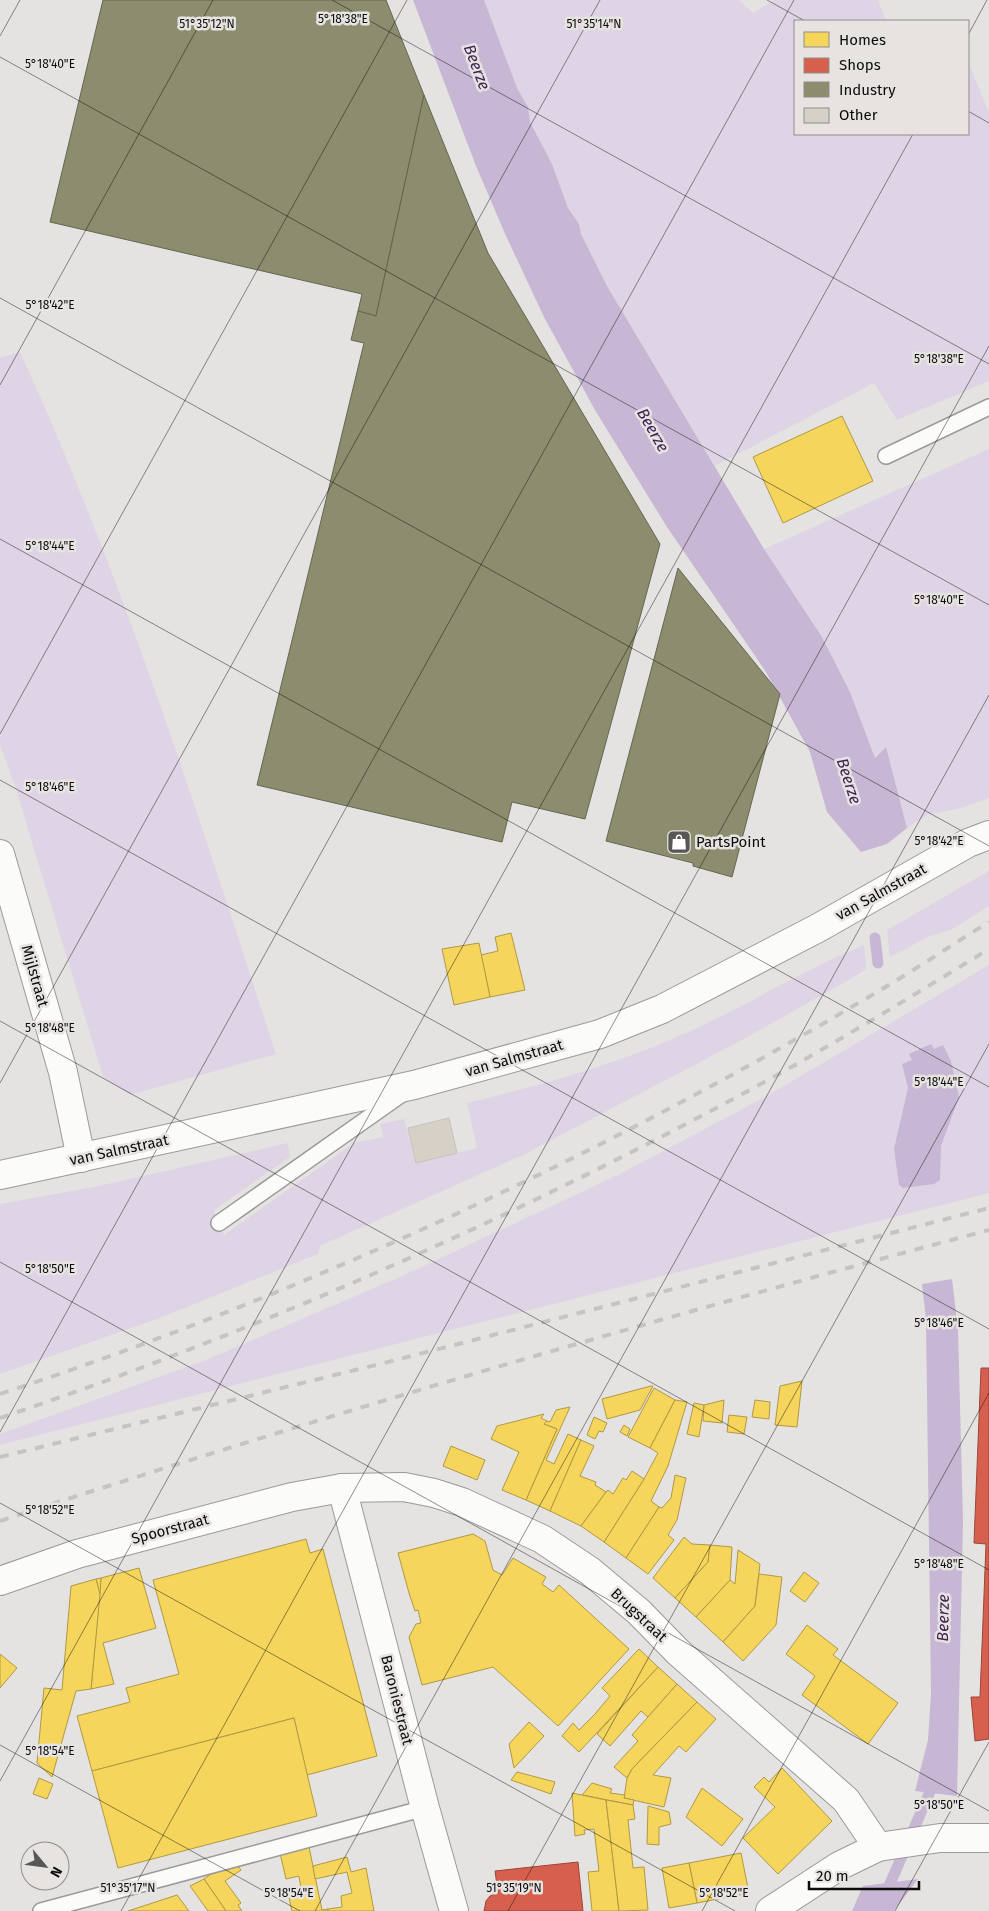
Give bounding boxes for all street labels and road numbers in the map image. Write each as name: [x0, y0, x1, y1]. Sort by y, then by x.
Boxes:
street label: van Salmstraat: [833, 859, 930, 924]
street label: Mijlstraat: [18, 943, 53, 1010]
street label: van Salmstraat: [463, 1035, 566, 1081]
street label: van Salmstraat: [68, 1131, 171, 1169]
street label: Spoorstraat: [129, 1510, 211, 1548]
street label: Brugstraat: [607, 1584, 671, 1646]
street label: Baroniestraat: [377, 1653, 417, 1747]

